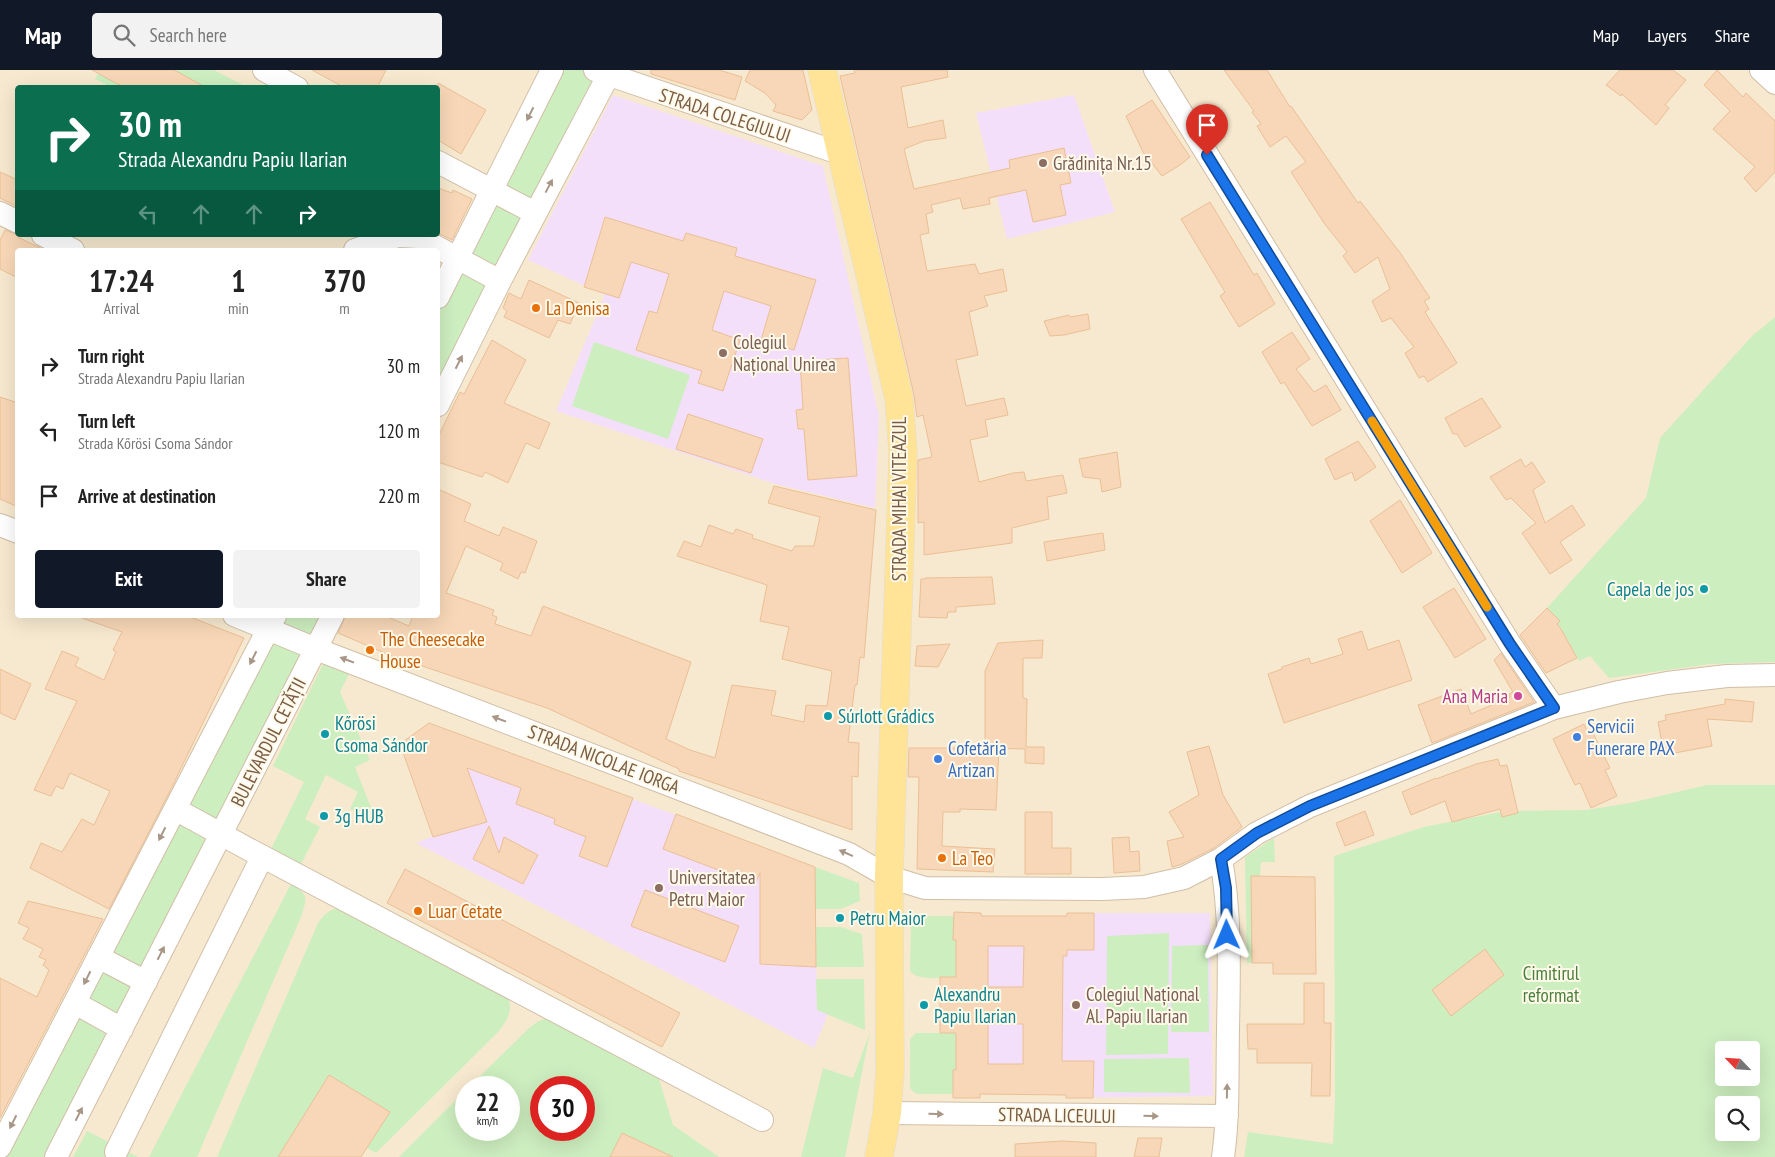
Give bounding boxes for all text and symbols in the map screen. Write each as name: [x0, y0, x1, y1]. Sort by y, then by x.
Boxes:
search box: [92, 13, 442, 58]
text: Map: [25, 20, 62, 51]
icon: search: [110, 21, 138, 49]
text: Search here: [150, 23, 227, 47]
text: Map: [1593, 24, 1619, 47]
text: Layers: [1647, 24, 1687, 47]
text: Share: [1715, 24, 1750, 47]
street label: STRADA COLEGIULUI: [656, 82, 794, 148]
text: 30 m: [118, 101, 182, 147]
pin: [1186, 104, 1228, 155]
icon: right: [35, 105, 100, 170]
one-way arrow: [526, 106, 534, 121]
icon: arrive: [1193, 111, 1221, 139]
text: Strada Alexandru Papiu Ilarian: [118, 145, 347, 173]
place label: Grădinița Nr.15: [1053, 151, 1152, 175]
marker: Grădinița Nr.15: [1037, 157, 1049, 169]
one-way arrow: [545, 179, 553, 193]
icon: left: [134, 200, 162, 228]
icon: ahead: [187, 200, 215, 228]
icon: ahead: [240, 200, 268, 228]
icon: right: [293, 200, 321, 228]
text: 17:24: [89, 261, 154, 300]
text: 1: [231, 261, 246, 300]
text: 370: [323, 261, 366, 300]
place label: La Denisa: [546, 296, 610, 320]
text: Arrival: [103, 298, 140, 318]
text: min: [228, 298, 249, 318]
text: m: [339, 298, 350, 318]
marker: La Denisa: [530, 302, 542, 314]
place label: Colegiul Național Unirea: [733, 330, 836, 376]
text: Turn right: [78, 344, 144, 368]
marker: Colegiul Național Unirea: [717, 347, 729, 359]
icon: right: [35, 352, 63, 380]
text: 30 m: [387, 354, 420, 378]
one-way arrow: [455, 355, 463, 369]
text: Strada Alexandru Papiu Ilarian: [78, 368, 245, 388]
text: Turn left: [78, 409, 135, 433]
icon: left: [35, 417, 63, 445]
street label: STRADA MIHAI VITEAZUL: [887, 417, 911, 581]
text: 120 m: [378, 419, 420, 443]
text: Strada Kőrösi Csoma Sándor: [78, 433, 233, 453]
icon: arrive: [35, 482, 63, 510]
text: Arrive at destination: [78, 484, 216, 508]
text: 220 m: [378, 484, 420, 508]
button: Exit: [35, 550, 223, 608]
button: Share: [233, 550, 420, 608]
place label: Capela de jos: [1607, 577, 1694, 601]
marker: Capela de jos: [1698, 583, 1710, 595]
place label: The Cheesecake House: [380, 627, 485, 673]
marker: The Cheesecake House: [364, 644, 376, 656]
one-way arrow: [249, 651, 257, 666]
one-way arrow: [340, 656, 354, 664]
street label: BULEVARDUL CETĂȚII: [225, 673, 311, 811]
place label: Ana Maria: [1442, 684, 1508, 708]
marker: Ana Maria: [1512, 690, 1524, 702]
place label: Súrlott Grádics: [838, 704, 934, 728]
marker: Súrlott Grádics: [822, 710, 834, 722]
place label: Kőrösi Csoma Sándor: [335, 711, 429, 757]
place label: Servicii Funerare PAX: [1587, 714, 1675, 760]
one-way arrow: [491, 715, 506, 722]
street label: STRADA NICOLAE IORGA: [525, 719, 683, 799]
marker: Kőrösi Csoma Sándor: [319, 728, 331, 740]
marker: Servicii Funerare PAX: [1571, 731, 1583, 743]
place label: Cofetăria Artizan: [948, 736, 1007, 782]
marker: Cofetăria Artizan: [932, 753, 944, 765]
place label: 3g HUB: [334, 804, 384, 828]
marker: 3g HUB: [318, 810, 330, 822]
one-way arrow: [158, 826, 166, 841]
place label: La Teo: [952, 846, 993, 870]
one-way arrow: [839, 849, 853, 857]
marker: La Teo: [936, 852, 948, 864]
place label: Universitatea Petru Maior: [669, 865, 756, 911]
marker: Universitatea Petru Maior: [653, 882, 665, 894]
place label: Luar Cetate: [428, 899, 503, 923]
marker: Luar Cetate: [412, 905, 424, 917]
place label: Petru Maior: [850, 906, 927, 930]
position arrow: [1200, 908, 1252, 960]
marker: Petru Maior: [834, 912, 846, 924]
one-way arrow: [157, 946, 165, 961]
park label: Cimitirul reformat: [1523, 961, 1580, 1007]
one-way arrow: [83, 971, 91, 985]
place label: Alexandru Papiu Ilarian: [934, 982, 1016, 1028]
place label: Colegiul Național Al. Papiu Ilarian: [1086, 982, 1200, 1028]
marker: Alexandru Papiu Ilarian: [918, 999, 930, 1011]
marker: Colegiul Național Al. Papiu Ilarian: [1070, 999, 1082, 1011]
north arrow: [1715, 1041, 1760, 1086]
map controls: [1715, 1041, 1760, 1141]
speed limit sign: 30: [530, 1076, 595, 1141]
one-way arrow: [1223, 1083, 1231, 1099]
text: 22: [476, 1086, 499, 1118]
button: search: [1715, 1096, 1760, 1141]
street label: STRADA LICEULUI: [998, 1102, 1116, 1128]
one-way arrow: [75, 1106, 83, 1121]
one-way arrow: [928, 1110, 944, 1118]
one-way arrow: [1143, 1112, 1159, 1120]
text: km/h: [477, 1113, 498, 1128]
one-way arrow: [9, 1115, 17, 1130]

